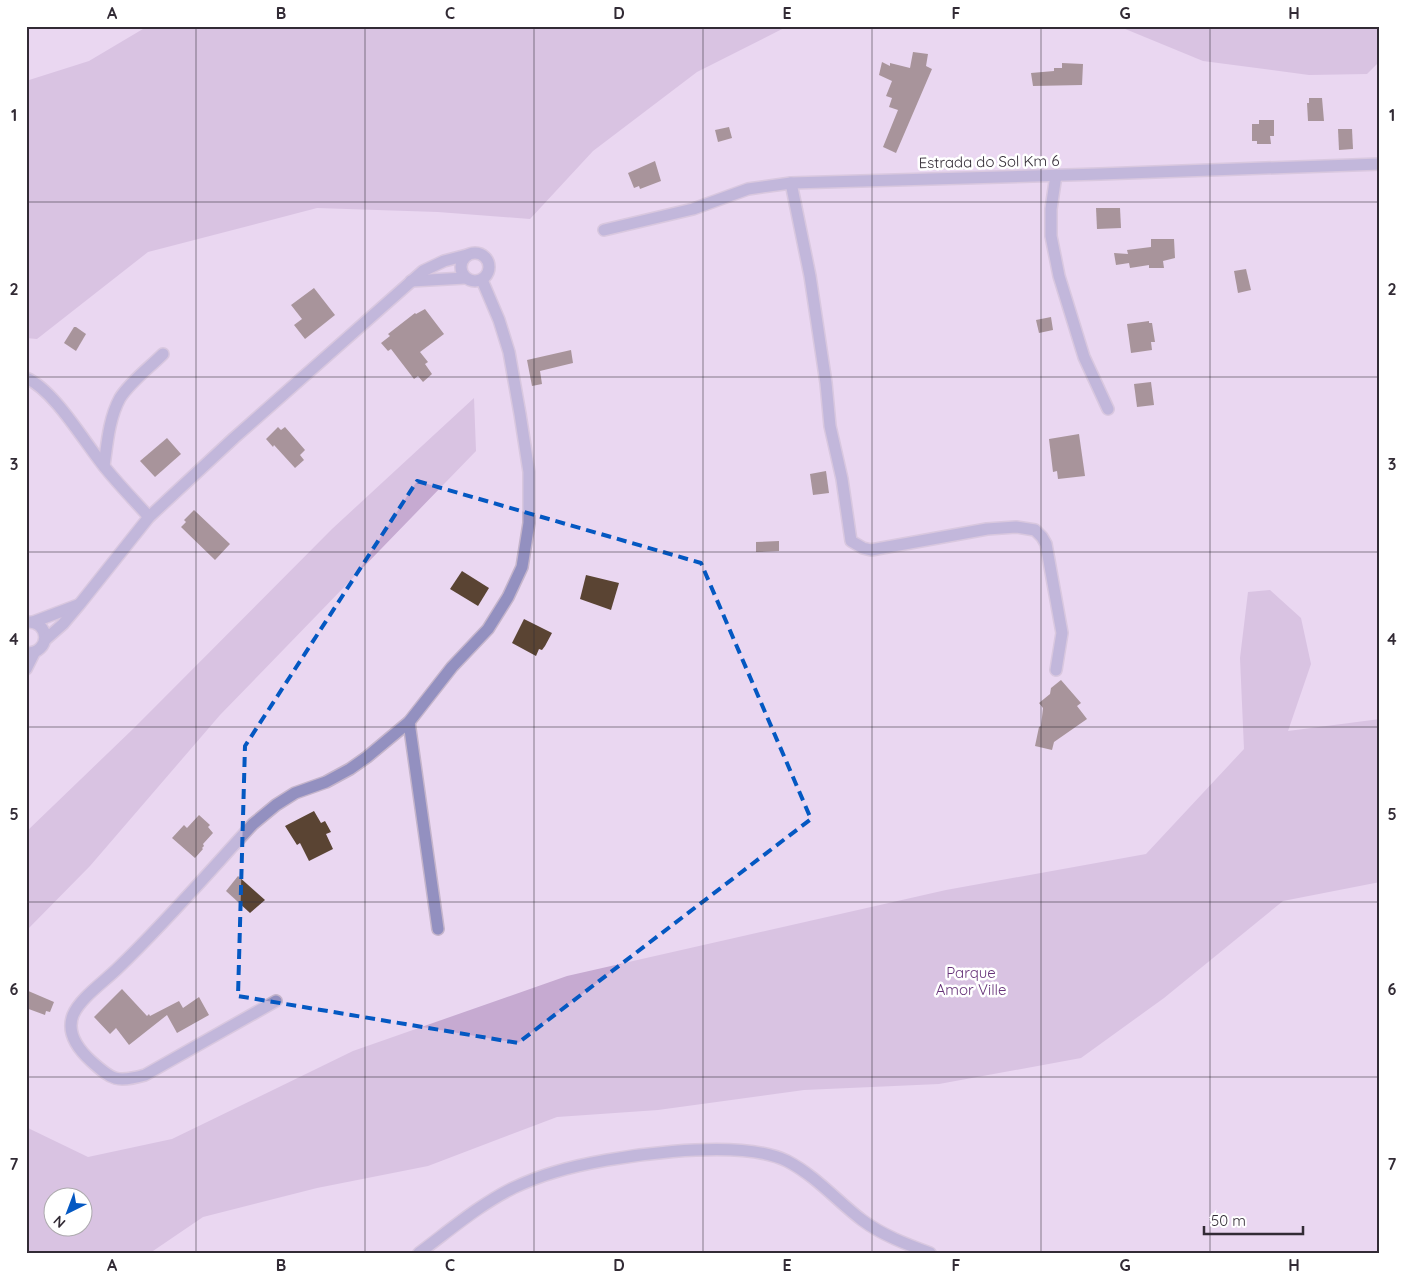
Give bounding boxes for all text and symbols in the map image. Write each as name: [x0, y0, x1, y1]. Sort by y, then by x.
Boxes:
text: A: [107, 3, 118, 23]
text: B: [276, 3, 286, 23]
text: C: [445, 3, 455, 23]
text: D: [613, 3, 625, 23]
text: E: [782, 3, 792, 23]
text: F: [952, 3, 961, 23]
text: G: [1119, 3, 1131, 23]
text: H: [1288, 3, 1300, 23]
text: 1: [11, 105, 17, 125]
text: 1: [1389, 105, 1395, 125]
street label: Estrada do Sol Km 6: [918, 151, 1060, 172]
text: 2: [9, 279, 19, 299]
text: 2: [1387, 279, 1397, 299]
text: 3: [10, 454, 18, 474]
text: 3: [1388, 454, 1396, 474]
text: 4: [9, 629, 19, 649]
text: 4: [1387, 629, 1397, 649]
text: 5: [9, 804, 19, 824]
text: 5: [1387, 804, 1397, 824]
park label: Parque Amor Ville: [936, 963, 1006, 999]
text: 6: [10, 979, 19, 999]
text: 6: [1388, 979, 1397, 999]
text: 7: [10, 1154, 19, 1174]
text: 7: [1388, 1154, 1397, 1174]
north arrow: [42, 1186, 92, 1236]
scale bar: [1204, 1204, 1302, 1236]
text: 50 m: [1211, 1211, 1246, 1230]
text: N: [49, 1212, 69, 1232]
text: A: [107, 1255, 118, 1275]
text: B: [276, 1255, 286, 1275]
text: C: [445, 1255, 455, 1275]
text: D: [613, 1255, 625, 1275]
text: E: [782, 1255, 792, 1275]
text: F: [952, 1255, 961, 1275]
text: G: [1119, 1255, 1131, 1275]
text: H: [1288, 1255, 1300, 1275]

